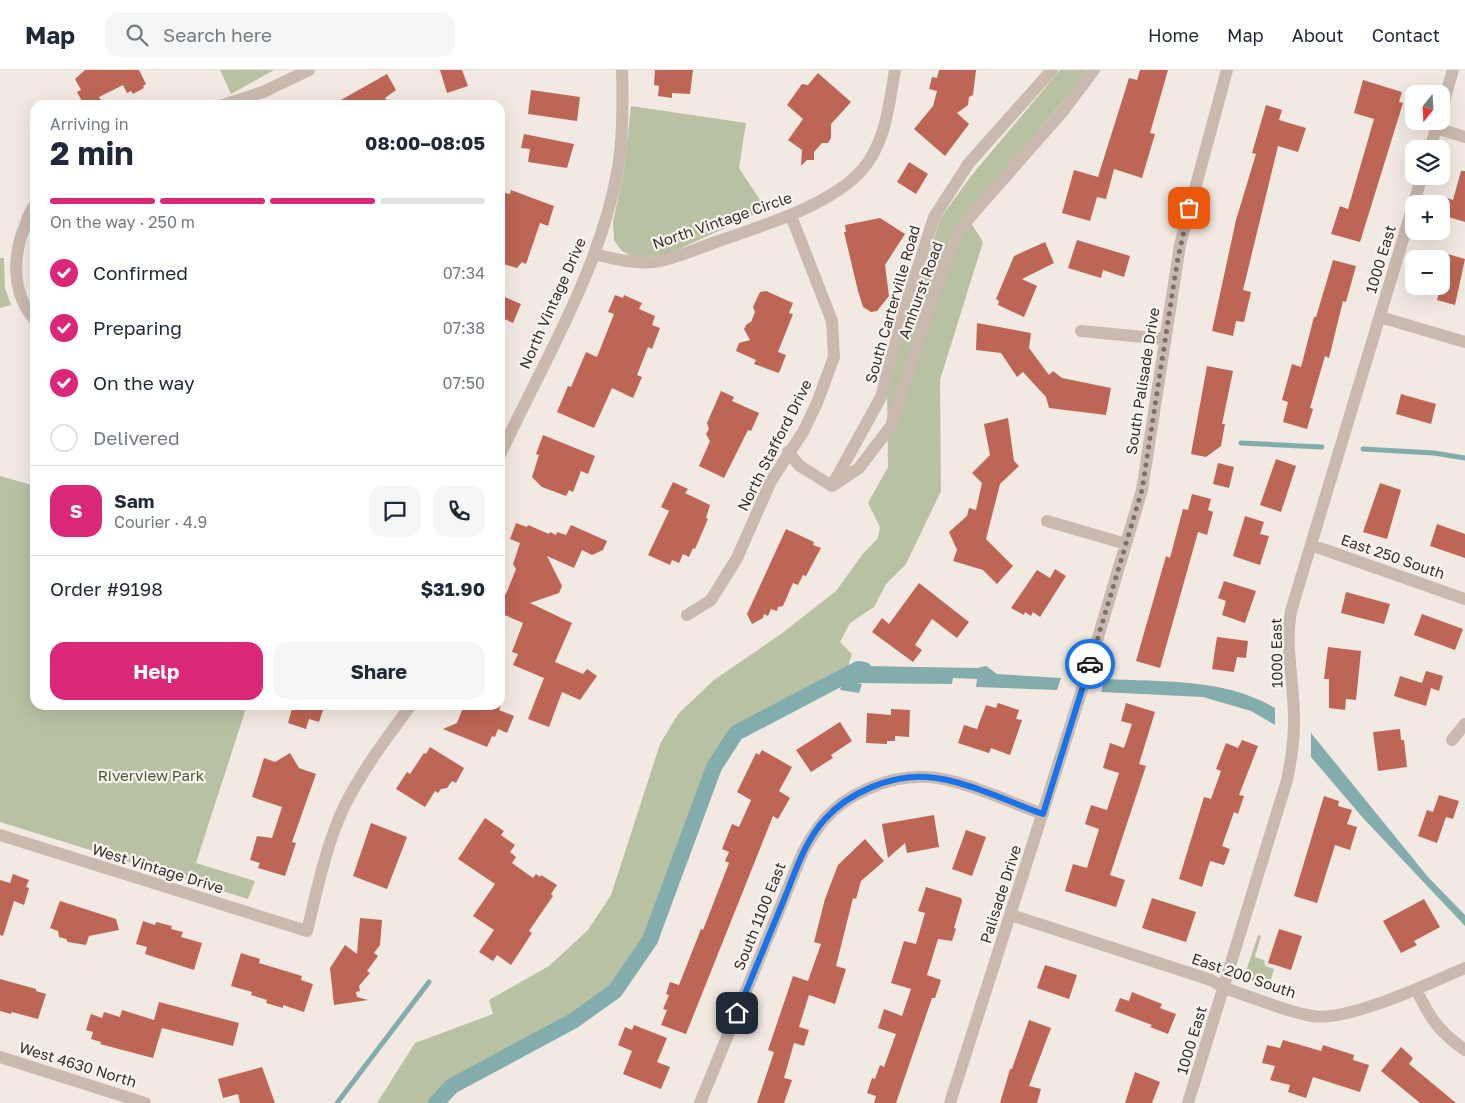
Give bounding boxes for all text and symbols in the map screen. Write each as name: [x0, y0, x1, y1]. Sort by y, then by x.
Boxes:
search box: [105, 12, 455, 57]
text: Map: [25, 20, 75, 49]
icon: search: [123, 21, 151, 49]
text: Search here: [163, 23, 272, 46]
text: Home: [1148, 24, 1199, 46]
text: Map: [1227, 24, 1264, 46]
text: About: [1292, 24, 1344, 46]
text: Contact: [1372, 24, 1440, 46]
north arrow: [1405, 85, 1450, 130]
map controls: [1405, 85, 1450, 295]
text: Arriving in: [50, 114, 129, 134]
text: 08:00–08:05: [365, 131, 485, 154]
text: 2 min: [50, 134, 134, 172]
button: layers: [1405, 140, 1450, 185]
pin: [1168, 187, 1210, 229]
street label: North Vintage Circle: [650, 188, 794, 252]
icon: bag: [1175, 194, 1203, 222]
button: +: [1405, 195, 1450, 240]
text: On the way · 250 m: [50, 212, 195, 232]
street label: South Carterville Road: [861, 223, 923, 385]
street label: 1000 East: [1361, 223, 1399, 295]
street label: North Vintage Drive: [515, 234, 589, 372]
street label: Amhurst Road: [894, 239, 946, 341]
button: −: [1405, 250, 1450, 295]
icon: check: [50, 259, 78, 287]
text: Confirmed: [93, 261, 188, 284]
text: 07:34: [443, 263, 485, 283]
street label: South Palisade Drive: [1121, 306, 1163, 456]
icon: check: [50, 314, 78, 342]
text: Preparing: [93, 316, 182, 339]
text: 07:38: [443, 318, 485, 338]
icon: check: [50, 369, 78, 397]
text: On the way: [93, 371, 195, 394]
text: 07:50: [443, 373, 485, 393]
street label: North Stafford Drive: [733, 376, 815, 514]
text: Delivered: [93, 426, 180, 449]
button: chat: [369, 485, 421, 537]
button: phone: [433, 485, 485, 537]
text: Sam: [114, 489, 154, 512]
text: S: [70, 499, 82, 522]
text: Courier · 4.9: [114, 512, 207, 532]
street label: East 250 South: [1339, 530, 1447, 582]
text: Order #9198: [50, 577, 163, 600]
text: $31.90: [420, 577, 485, 600]
street label: 1000 East: [1266, 618, 1286, 688]
courier: [1065, 639, 1115, 689]
button: Help: [50, 642, 263, 700]
button: Share: [273, 642, 485, 700]
icon: car: [1076, 650, 1104, 678]
park label: Riverview Park: [98, 766, 205, 784]
street label: West Vintage Drive: [90, 839, 226, 897]
street label: Palisade Drive: [976, 842, 1024, 945]
street label: South 1100 East: [729, 859, 789, 973]
street label: East 200 South: [1189, 949, 1299, 1001]
pin: [716, 992, 758, 1034]
icon: home: [723, 999, 751, 1027]
street label: 1000 East: [1172, 1004, 1210, 1076]
street label: West 4630 North: [17, 1038, 139, 1090]

